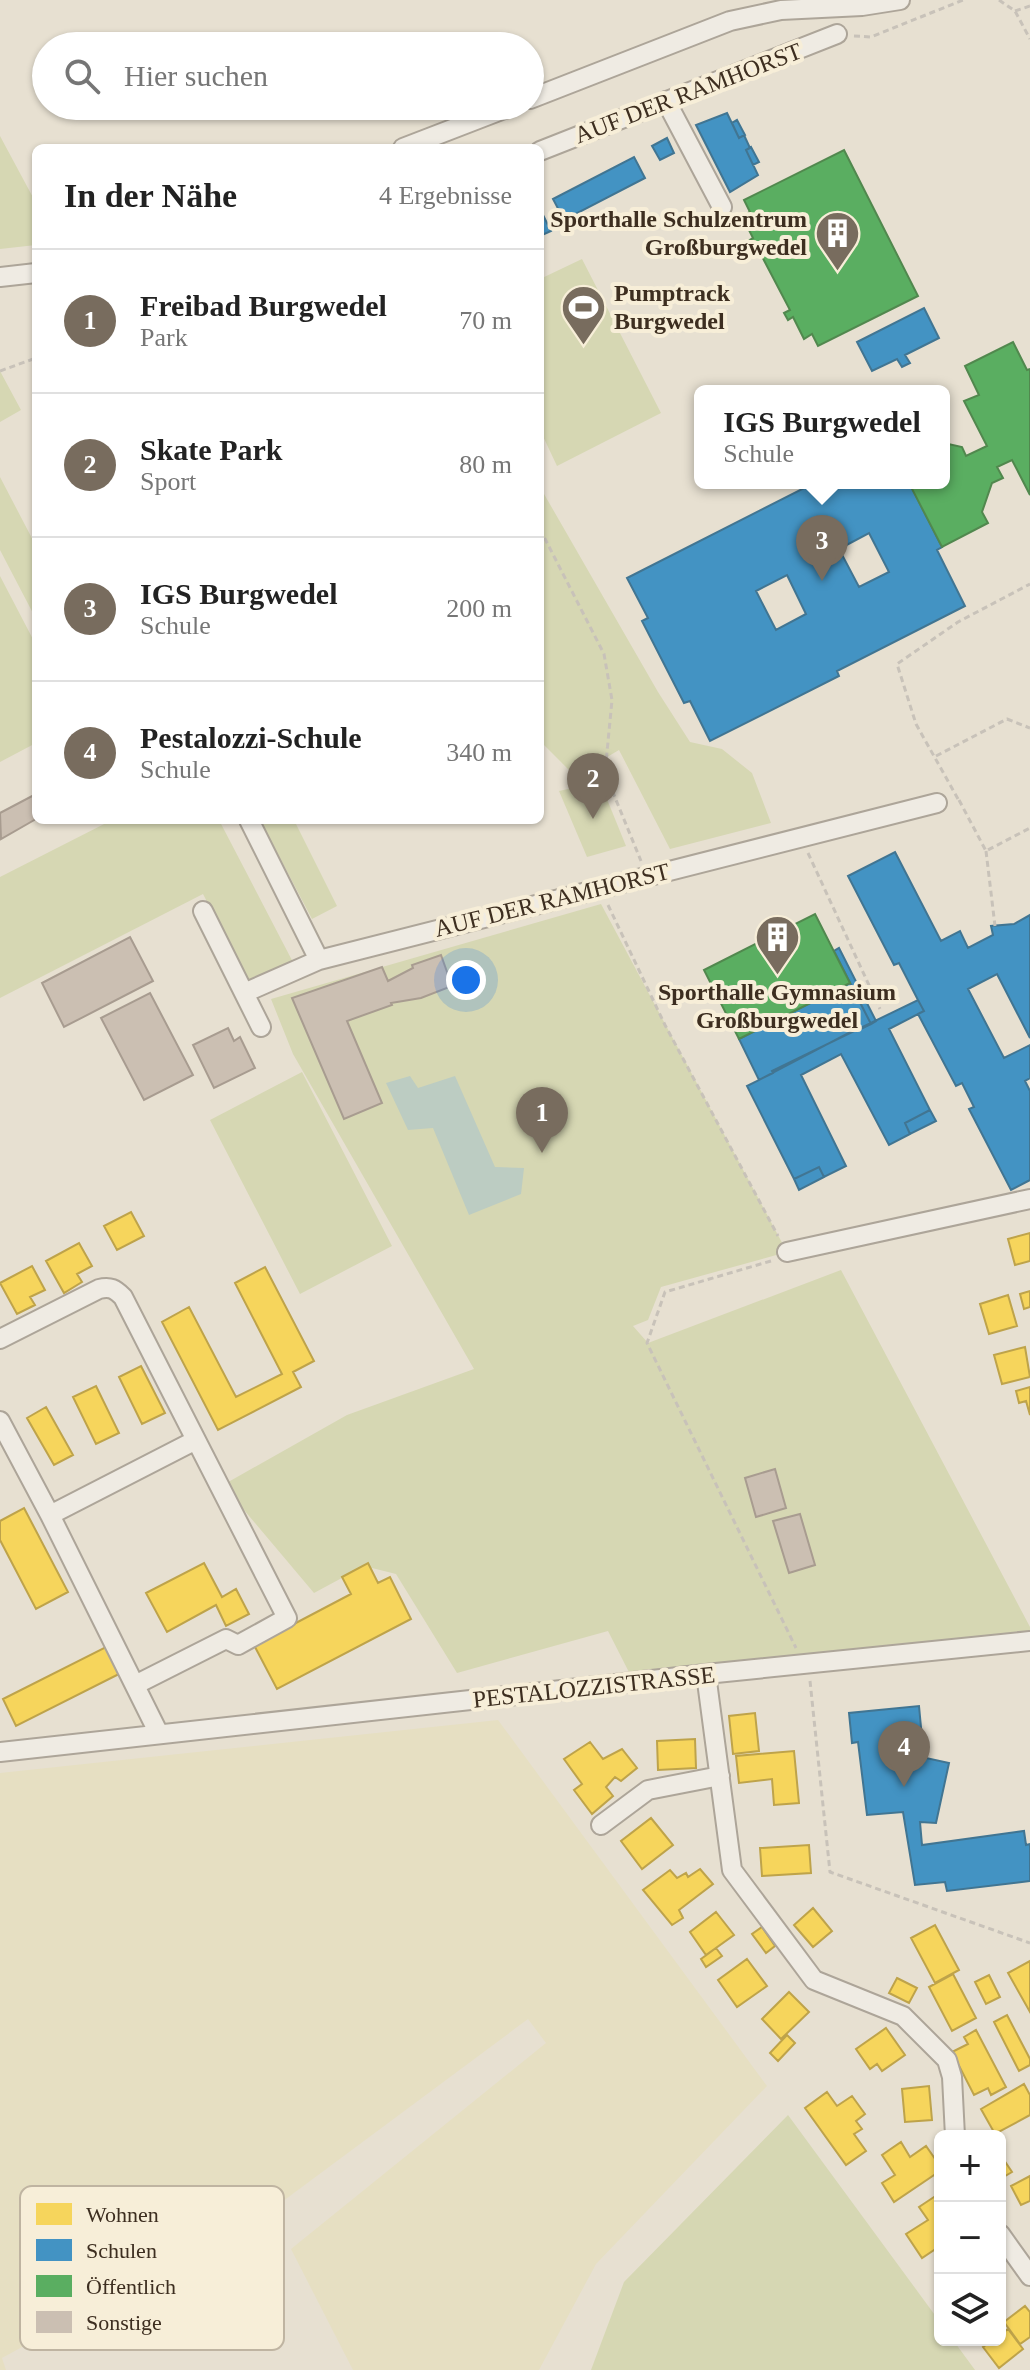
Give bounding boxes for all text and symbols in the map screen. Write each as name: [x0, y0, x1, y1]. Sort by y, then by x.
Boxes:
search box: [32, 32, 544, 120]
street label: AUF DER RAMHORST: [571, 37, 806, 148]
icon: search: [60, 54, 104, 98]
text: Hier suchen: [124, 59, 268, 92]
text: In der Nähe: [64, 177, 237, 214]
text: 4 Ergebnisse: [379, 181, 512, 210]
place label: Sporthalle Schulzentrum Großburgwedel: [550, 206, 807, 260]
building icon: Sporthalle Schulzentrum Großburgwedel: [814, 209, 862, 272]
place label: Pumptrack Burgwedel: [614, 280, 731, 334]
sports icon: Pumptrack Burgwedel: [559, 283, 607, 346]
text: Freibad Burgwedel: [140, 289, 387, 322]
text: 1: [84, 306, 97, 335]
text: 70 m: [459, 306, 512, 335]
text: Park: [140, 323, 188, 352]
popup: [694, 385, 950, 489]
text: IGS Burgwedel: [723, 405, 921, 438]
text: Skate Park: [140, 433, 283, 466]
text: Schule: [723, 439, 794, 468]
text: 2: [84, 450, 97, 479]
text: 80 m: [459, 450, 512, 479]
text: Sport: [140, 467, 196, 496]
pin: 3: [796, 515, 848, 581]
text: IGS Burgwedel: [140, 577, 338, 610]
text: 3: [84, 594, 97, 623]
text: 200 m: [446, 594, 512, 623]
text: Schule: [140, 611, 211, 640]
text: Pestalozzi-Schule: [140, 721, 362, 754]
text: 4: [84, 738, 97, 767]
text: 340 m: [446, 738, 512, 767]
pin: 2: [567, 753, 619, 819]
text: Schule: [140, 755, 211, 784]
street label: AUF DER RAMHORST: [432, 858, 673, 942]
building icon: Sporthalle Gymnasium Großburgwedel: [753, 914, 801, 977]
your location: [446, 960, 486, 1000]
place label: Sporthalle Gymnasium Großburgwedel: [658, 979, 896, 1033]
pin: 1: [516, 1087, 568, 1153]
street label: PESTALOZZISTRASSE: [472, 1661, 716, 1713]
pin: 4: [878, 1721, 930, 1787]
map controls: [934, 2130, 1006, 2346]
button: +: [934, 2130, 1006, 2202]
legend: [20, 2186, 284, 2350]
text: Wohnen: [86, 2202, 159, 2227]
button: −: [934, 2202, 1006, 2274]
text: Schulen: [86, 2238, 157, 2263]
text: Öffentlich: [86, 2274, 176, 2299]
button: layers: [934, 2274, 1006, 2346]
text: Sonstige: [86, 2310, 162, 2335]

